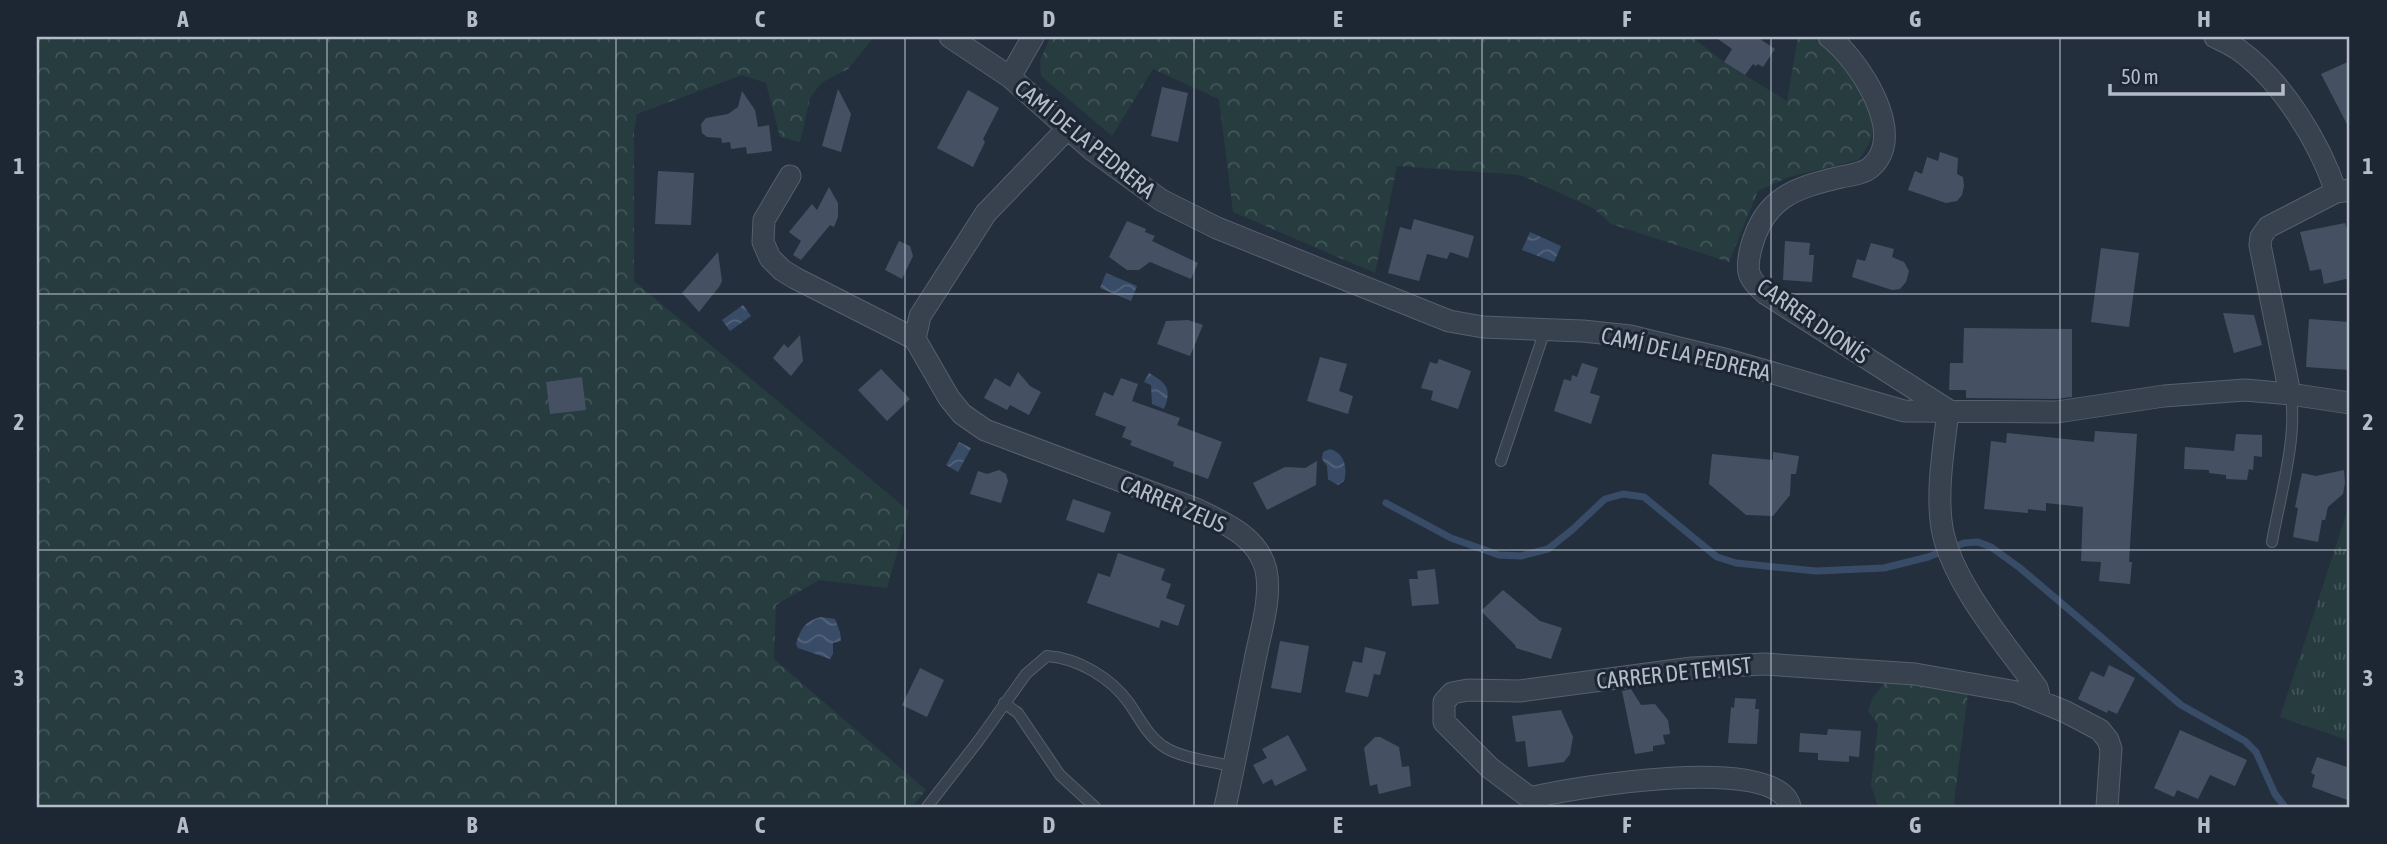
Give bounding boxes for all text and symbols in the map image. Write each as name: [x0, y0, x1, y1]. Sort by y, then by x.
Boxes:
text: A: [176, 6, 189, 32]
text: B: [467, 6, 478, 32]
text: C: [755, 6, 766, 32]
text: D: [1043, 6, 1056, 32]
text: E: [1333, 6, 1343, 32]
text: F: [1622, 6, 1632, 32]
text: G: [1909, 6, 1921, 32]
text: H: [2197, 6, 2211, 32]
scale bar: [2110, 52, 2284, 96]
text: 50 m: [2121, 64, 2159, 88]
street label: CAMÍ DE LA PEDRERA: [1010, 74, 1161, 204]
text: 1: [14, 153, 25, 179]
text: 1: [2363, 153, 2374, 179]
street label: CARRER DIONÍS: [1752, 273, 1874, 369]
street label: CAMÍ DE LA PEDRERA: [1599, 322, 1774, 386]
text: 2: [14, 409, 24, 435]
text: 2: [2363, 409, 2373, 435]
street label: CARRER ZEUS: [1116, 470, 1230, 538]
street label: CARRER DE TEMIST: [1595, 652, 1753, 694]
text: 3: [14, 665, 24, 691]
text: 3: [2363, 665, 2373, 691]
text: A: [176, 812, 189, 838]
text: B: [467, 812, 478, 838]
text: C: [755, 812, 766, 838]
text: D: [1043, 812, 1056, 838]
text: E: [1333, 812, 1343, 838]
text: F: [1622, 812, 1632, 838]
text: G: [1909, 812, 1921, 838]
text: H: [2197, 812, 2211, 838]

